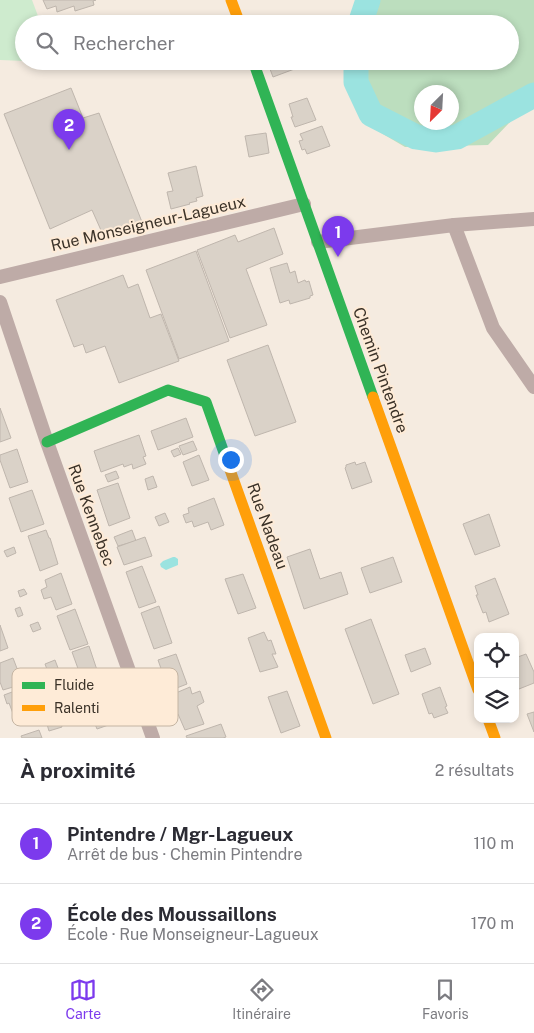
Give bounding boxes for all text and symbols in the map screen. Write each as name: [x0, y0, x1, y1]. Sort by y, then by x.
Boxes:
search box: [15, 15, 519, 70]
icon: search: [33, 29, 61, 57]
text: Rechercher: [73, 32, 175, 54]
north arrow: [414, 85, 459, 130]
pin: 2: [53, 109, 85, 150]
street label: Rue Monseigneur-Lagueux: [49, 192, 247, 255]
pin: 1: [322, 216, 354, 257]
street label: Chemin Pintendre: [349, 305, 412, 436]
your location: [218, 447, 244, 473]
street label: Rue Kennebec: [64, 462, 119, 569]
street label: Rue Nadeau: [243, 480, 292, 572]
map controls: [474, 633, 519, 723]
button: locate: [474, 633, 519, 678]
legend: [12, 668, 178, 726]
text: Fluide: [54, 677, 94, 693]
button: layers: [474, 678, 519, 723]
text: Ralenti: [54, 700, 100, 716]
text: À proximité: [20, 758, 136, 783]
text: 2 résultats: [435, 761, 514, 780]
text: Pintendre / Mgr-Lagueux: [67, 823, 294, 845]
text: 1: [33, 834, 39, 853]
text: 110 m: [473, 834, 514, 853]
text: Arrêt de bus · Chemin Pintendre: [67, 845, 303, 864]
text: École des Moussaillons: [67, 903, 277, 925]
text: 2: [31, 914, 41, 933]
text: 170 m: [471, 914, 514, 933]
text: École · Rue Monseigneur-Lagueux: [67, 925, 319, 944]
tab: Carte: [65, 976, 101, 1022]
tab: Itinéraire: [232, 976, 291, 1022]
tab: Favoris: [422, 976, 468, 1022]

